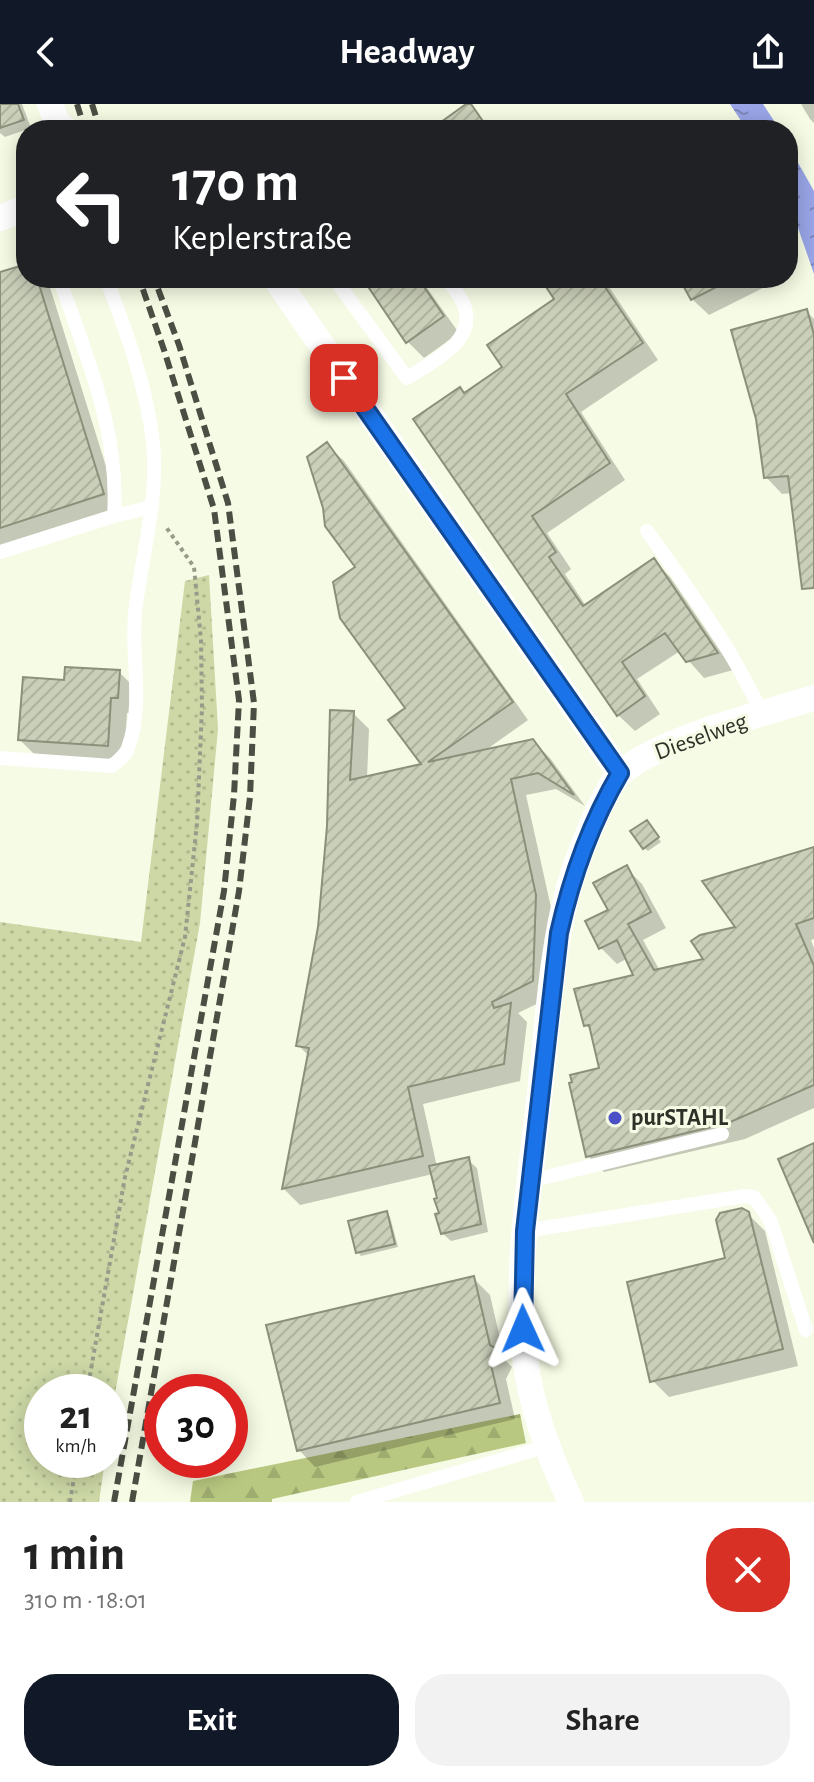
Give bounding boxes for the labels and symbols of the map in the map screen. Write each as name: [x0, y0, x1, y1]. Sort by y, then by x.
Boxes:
pin: [310, 344, 378, 412]
street label: Dieselweg: [652, 709, 751, 765]
place label: purSTAHL: [631, 1106, 729, 1130]
marker: purSTAHL: [606, 1109, 624, 1127]
position arrow: [481, 1287, 565, 1371]
speed limit sign: 30: [144, 1374, 248, 1478]

